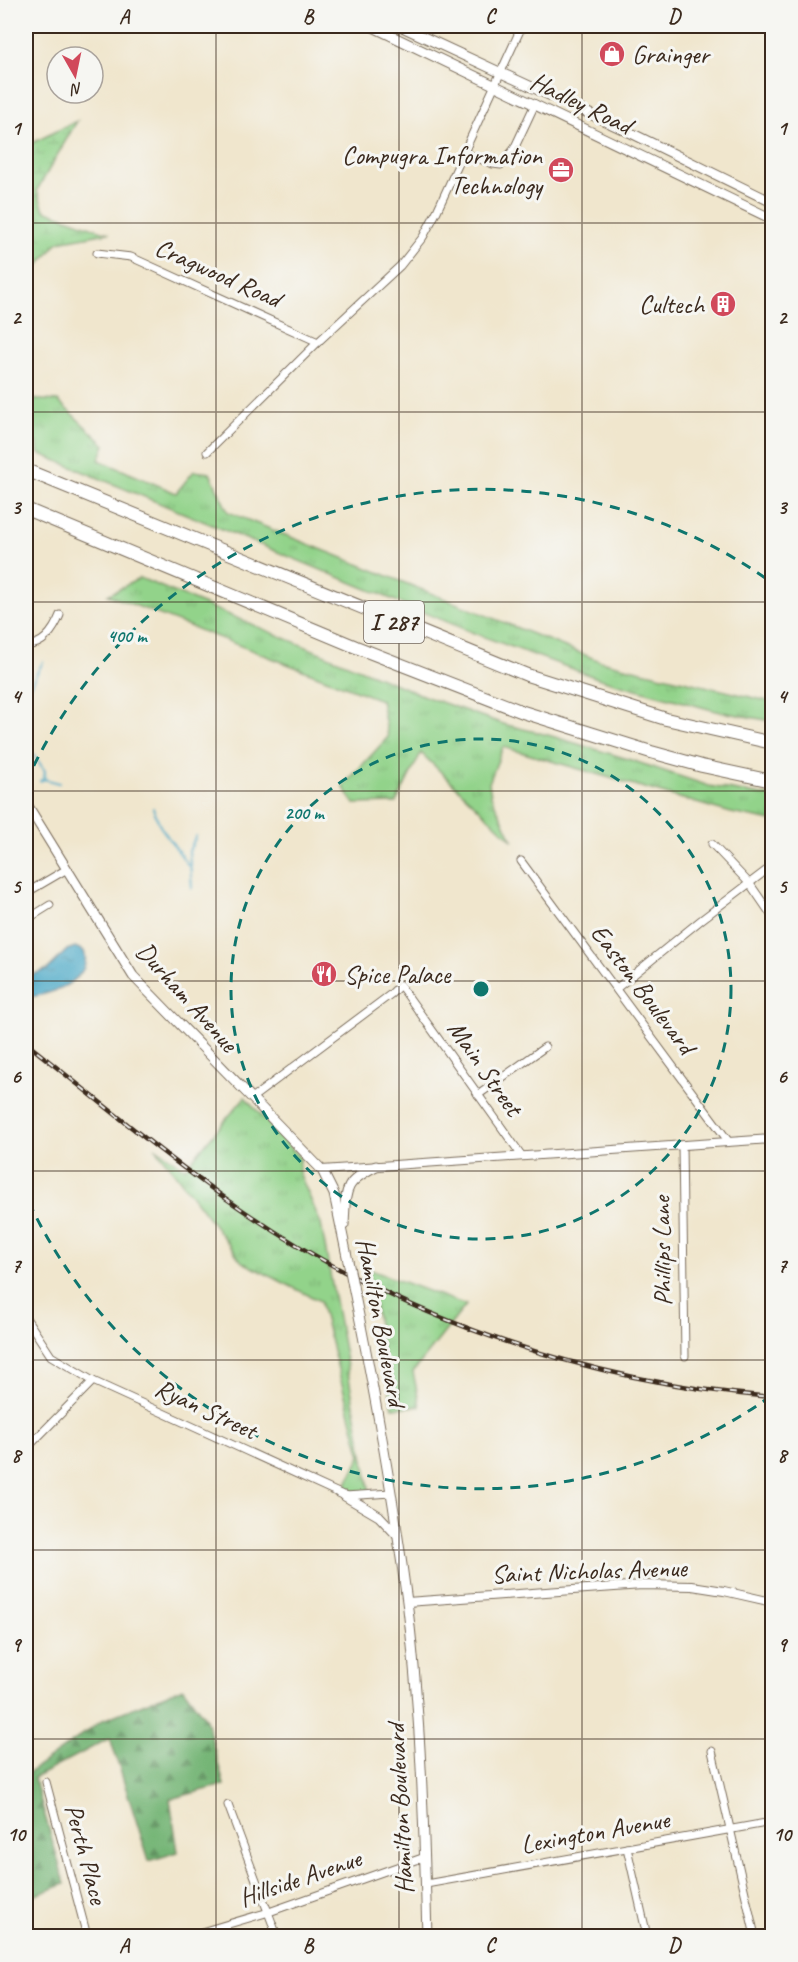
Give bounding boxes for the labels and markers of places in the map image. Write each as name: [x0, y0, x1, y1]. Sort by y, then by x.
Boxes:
place label: Grainger: [632, 38, 711, 71]
shop icon: Grainger: [597, 39, 627, 69]
place label: Compugra Information Technology: [342, 139, 544, 202]
office icon: Compugra Information Technology: [546, 155, 576, 185]
place label: Cultech: [639, 288, 706, 321]
building icon: Cultech: [708, 289, 738, 319]
place label: Spice Palace: [344, 958, 452, 991]
restaurant icon: Spice Palace: [309, 959, 339, 989]
centre of rings: [471, 979, 491, 999]

